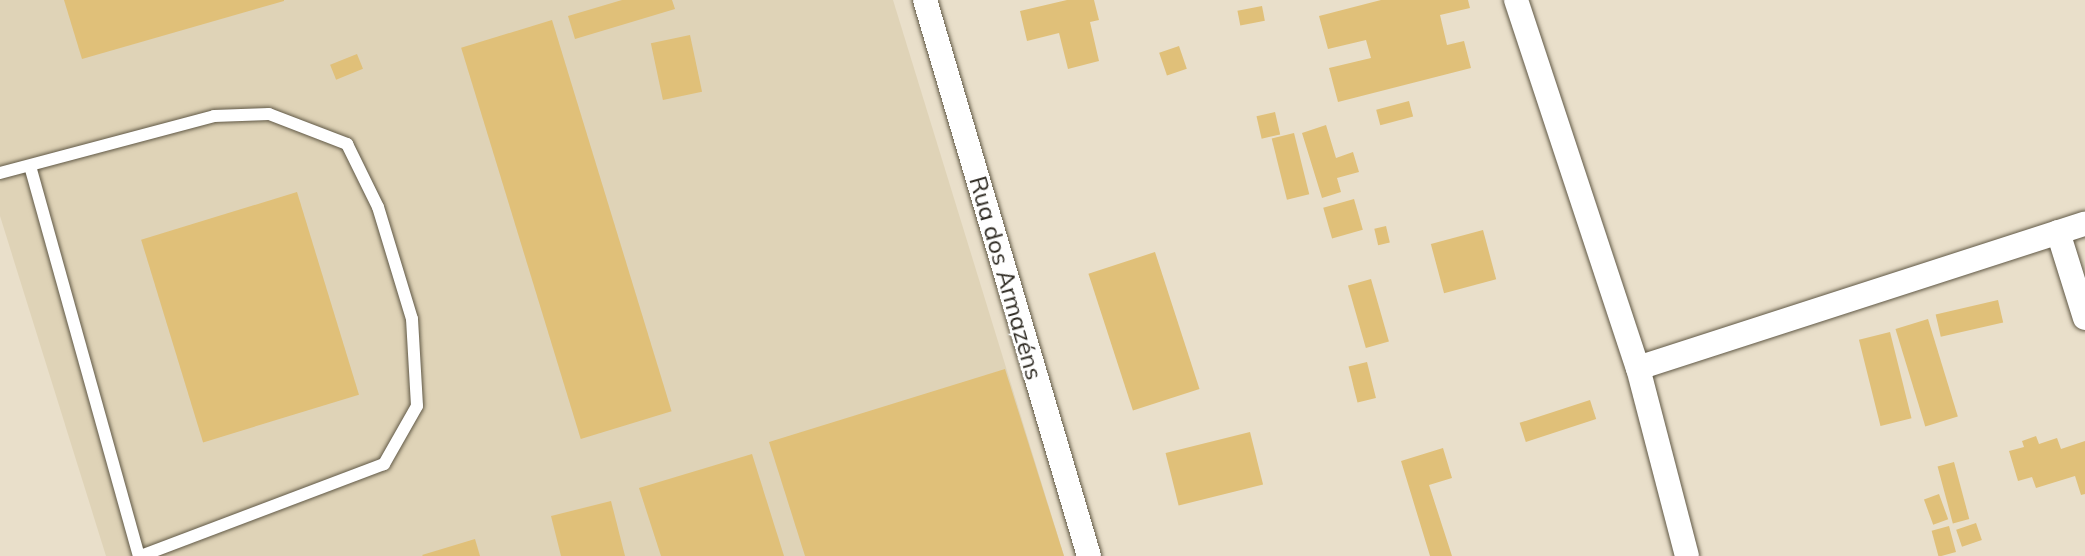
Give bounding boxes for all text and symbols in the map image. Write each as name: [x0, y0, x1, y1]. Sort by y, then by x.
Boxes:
street label: Rua dos Armazéns: [963, 173, 1049, 383]

